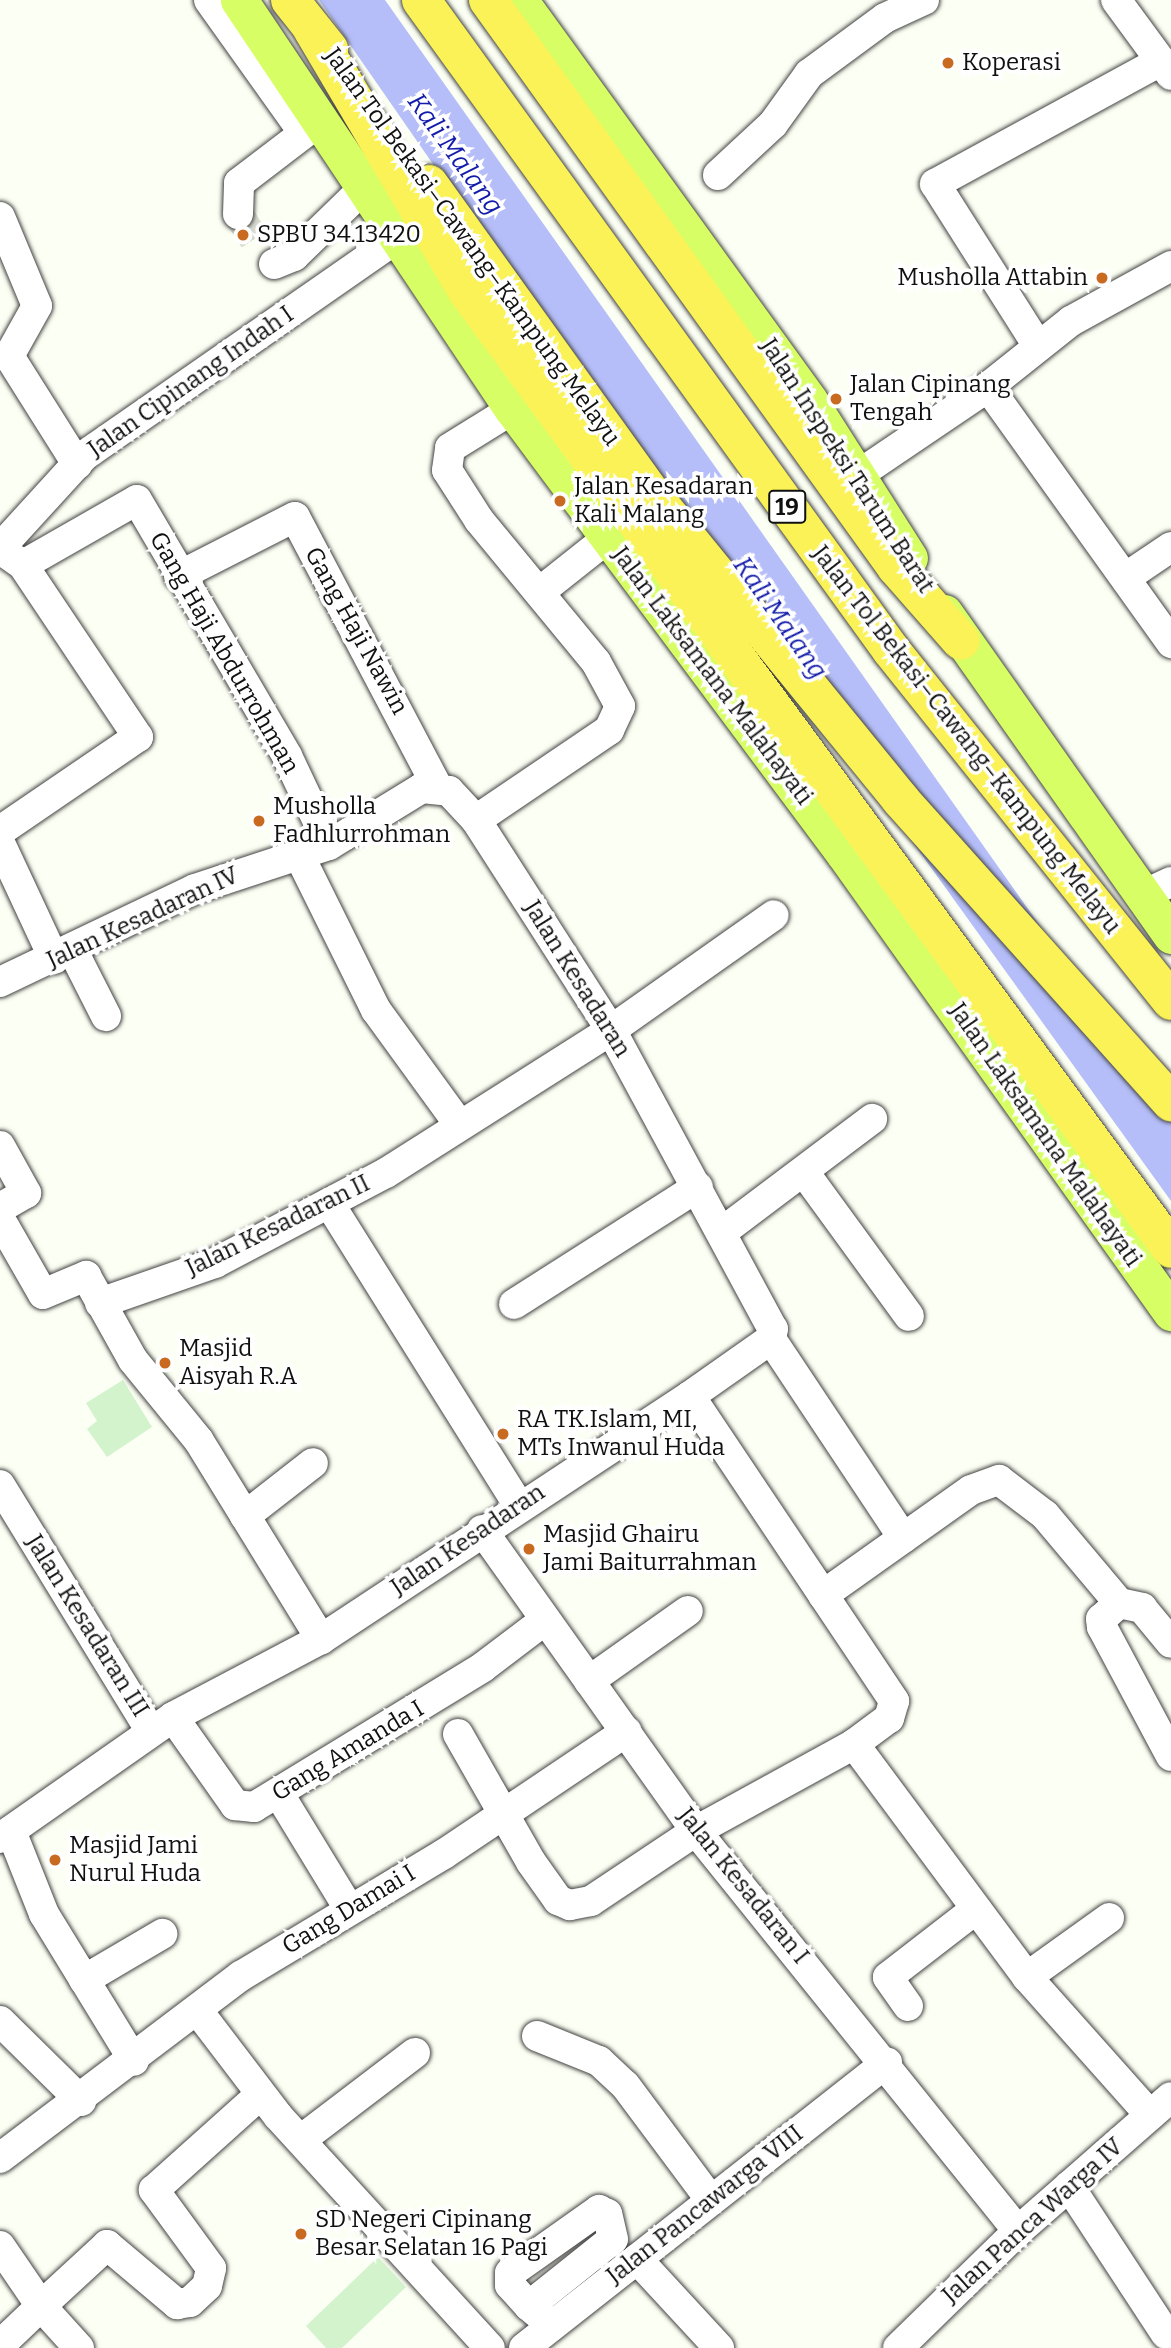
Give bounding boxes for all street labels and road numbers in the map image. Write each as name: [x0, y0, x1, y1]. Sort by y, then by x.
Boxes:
street label: Jalan Tol Bekasi–Cawang–Kampung Melayu: [318, 43, 626, 451]
street label: Jalan Cipinang Indah I: [83, 300, 299, 464]
street label: Jalan Inspeksi Tarum Barat: [754, 333, 940, 599]
road number: 19: [768, 488, 806, 526]
street label: Gang Haji Abdurrohman: [143, 527, 305, 779]
street label: Jalan Tol Bekasi–Cawang–Kampung Melayu: [806, 540, 1126, 940]
street label: Jalan Laksamana Malahayati: [606, 541, 818, 811]
street label: Gang Haji Nawin: [298, 542, 414, 720]
street label: Jalan Kesadaran IV: [42, 861, 244, 975]
street label: Jalan Kesadaran: [517, 895, 637, 1063]
street label: Jalan Laksamana Malahayati: [943, 998, 1147, 1272]
street label: Jalan Kesadaran II: [181, 1169, 375, 1283]
street label: Jalan Kesadaran: [386, 1478, 550, 1602]
street label: Jalan Kesadaran III: [19, 1530, 155, 1722]
street label: Gang Amanda I: [267, 1694, 429, 1808]
street label: Jalan Kesadaran I: [671, 1802, 815, 1970]
street label: Gang Damai I: [277, 1859, 421, 1961]
street label: Jalan Pancawarga VIII: [601, 2119, 809, 2291]
street label: Jalan Panca Warga IV: [937, 2132, 1129, 2310]

